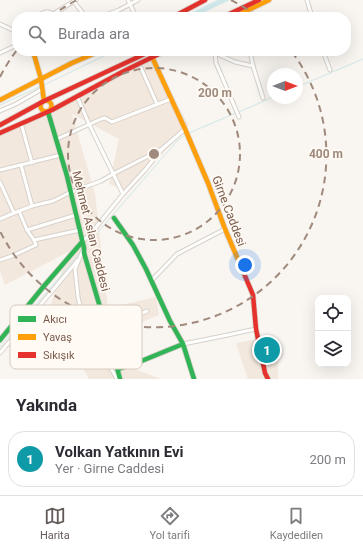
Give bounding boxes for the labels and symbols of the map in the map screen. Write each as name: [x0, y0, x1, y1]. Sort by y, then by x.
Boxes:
north arrow: [267, 68, 303, 104]
text: 200 m: [198, 86, 232, 100]
centre of rings: [147, 147, 161, 161]
text: 400 m: [309, 147, 343, 161]
street label: Mehmet Aslan Caddesi: [69, 169, 113, 293]
street label: Girne Caddesi: [209, 174, 249, 248]
your location: [235, 255, 255, 275]
legend: [10, 305, 142, 369]
text: Akıcı: [43, 313, 67, 326]
text: Yavaş: [43, 331, 72, 344]
pin: 1: [254, 335, 280, 365]
text: Sıkışık: [43, 349, 75, 362]

